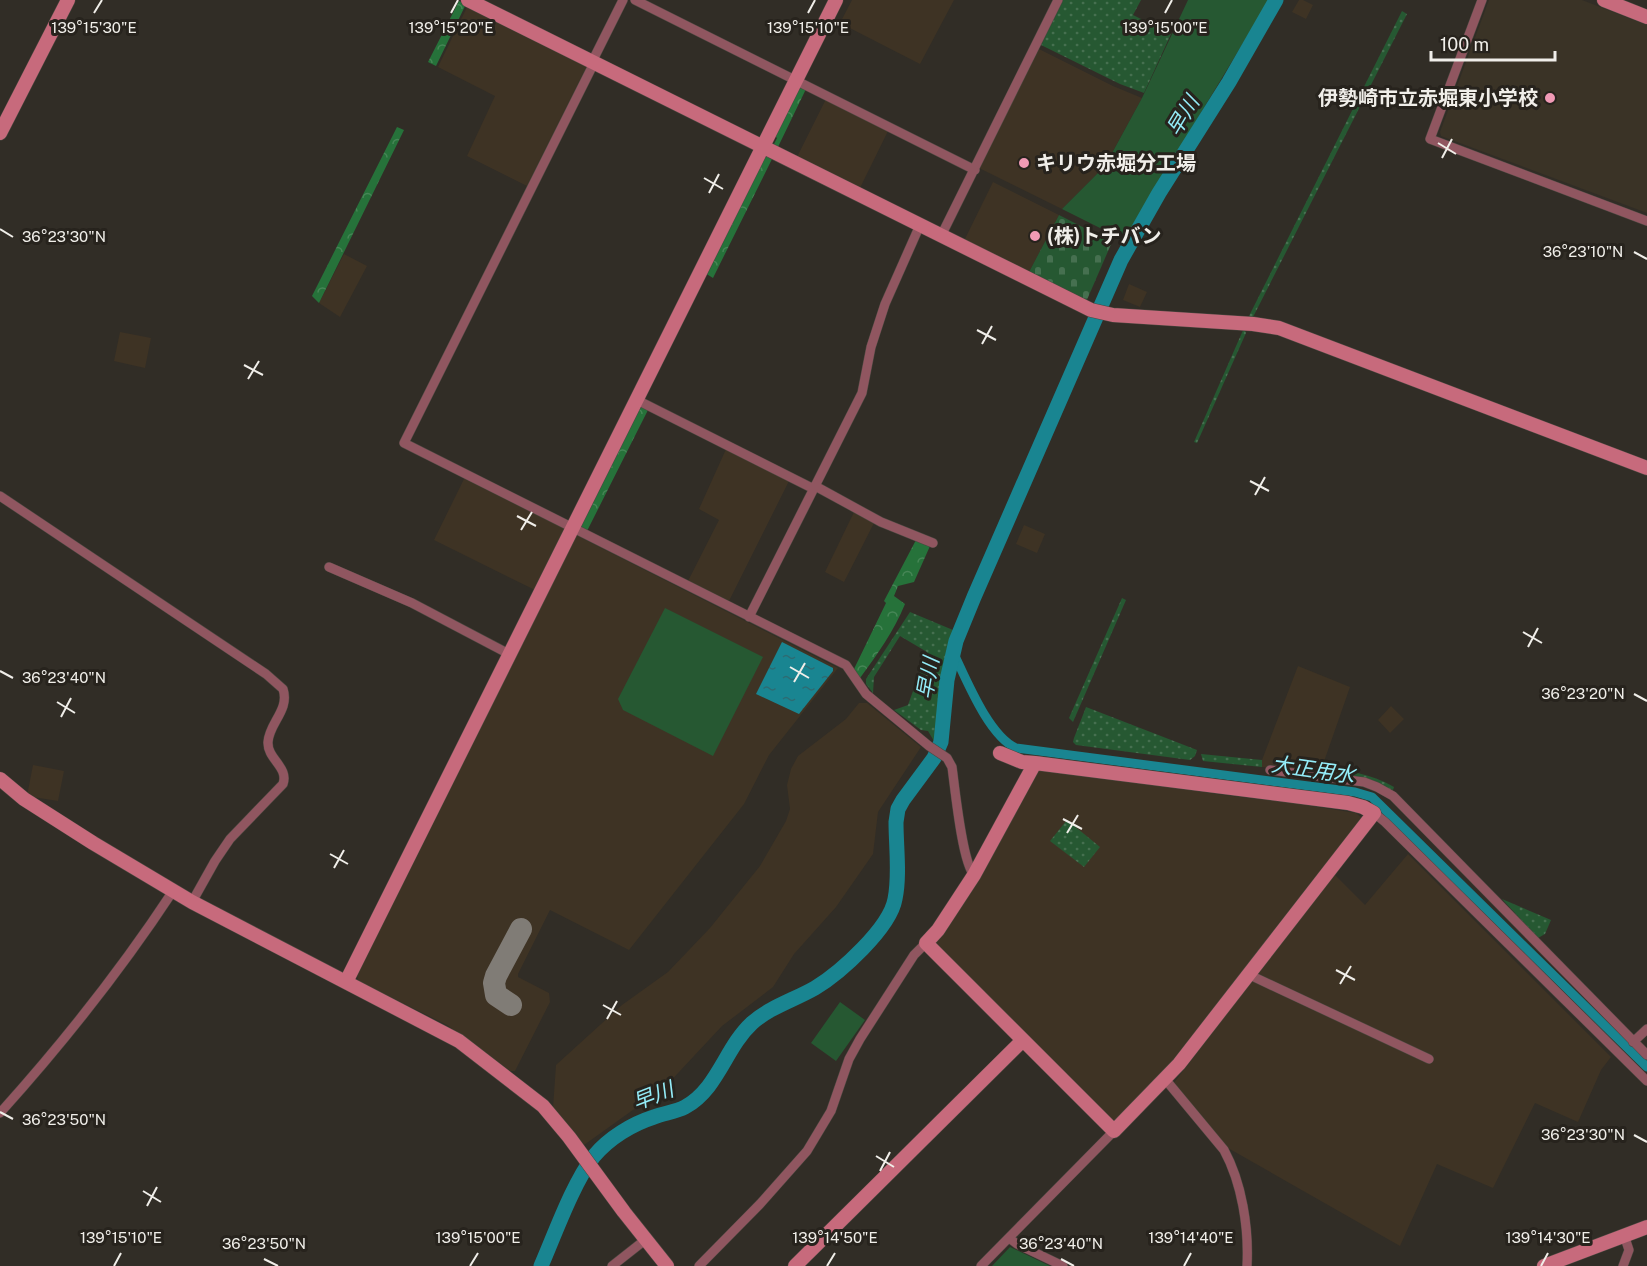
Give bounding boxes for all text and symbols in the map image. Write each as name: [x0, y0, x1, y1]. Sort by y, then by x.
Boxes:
text: 139°15'30"E: [51, 19, 137, 36]
text: 139°15'20"E: [408, 19, 494, 36]
text: 139°15'10"E: [767, 19, 849, 36]
text: 139°15'00"E: [1122, 19, 1208, 36]
scale bar: [1431, 24, 1556, 62]
text: 100 m: [1440, 34, 1489, 55]
place label: 伊勢崎市立赤堀東小学校: [1318, 86, 1538, 110]
water label: 早川: [1161, 90, 1205, 140]
marker: 伊勢崎市立赤堀東小学校: [1543, 91, 1557, 105]
place label: キリウ赤堀分工場: [1036, 151, 1196, 175]
marker: キリウ赤堀分工場: [1017, 156, 1031, 170]
place label: (株)トチバン: [1047, 224, 1161, 248]
text: 36°23'30"N: [22, 228, 106, 245]
marker: (株)トチバン: [1028, 229, 1042, 243]
text: 36°23'10"N: [1543, 243, 1623, 260]
water label: 早川: [912, 653, 944, 701]
text: 36°23'40"N: [22, 669, 106, 686]
text: 36°23'20"N: [1541, 685, 1625, 702]
water label: 大正用水: [1270, 751, 1358, 788]
water label: 早川: [629, 1076, 679, 1115]
text: 36°23'50"N: [22, 1111, 106, 1128]
text: 36°23'30"N: [1541, 1126, 1625, 1143]
text: 139°15'10"E: [80, 1229, 162, 1246]
text: 139°15'00"E: [435, 1229, 521, 1246]
text: 139°14'50"E: [792, 1229, 878, 1246]
text: 139°14'40"E: [1148, 1229, 1234, 1246]
text: 139°14'30"E: [1505, 1229, 1591, 1246]
text: 36°23'50"N: [222, 1235, 306, 1252]
text: 36°23'40"N: [1019, 1235, 1103, 1252]

